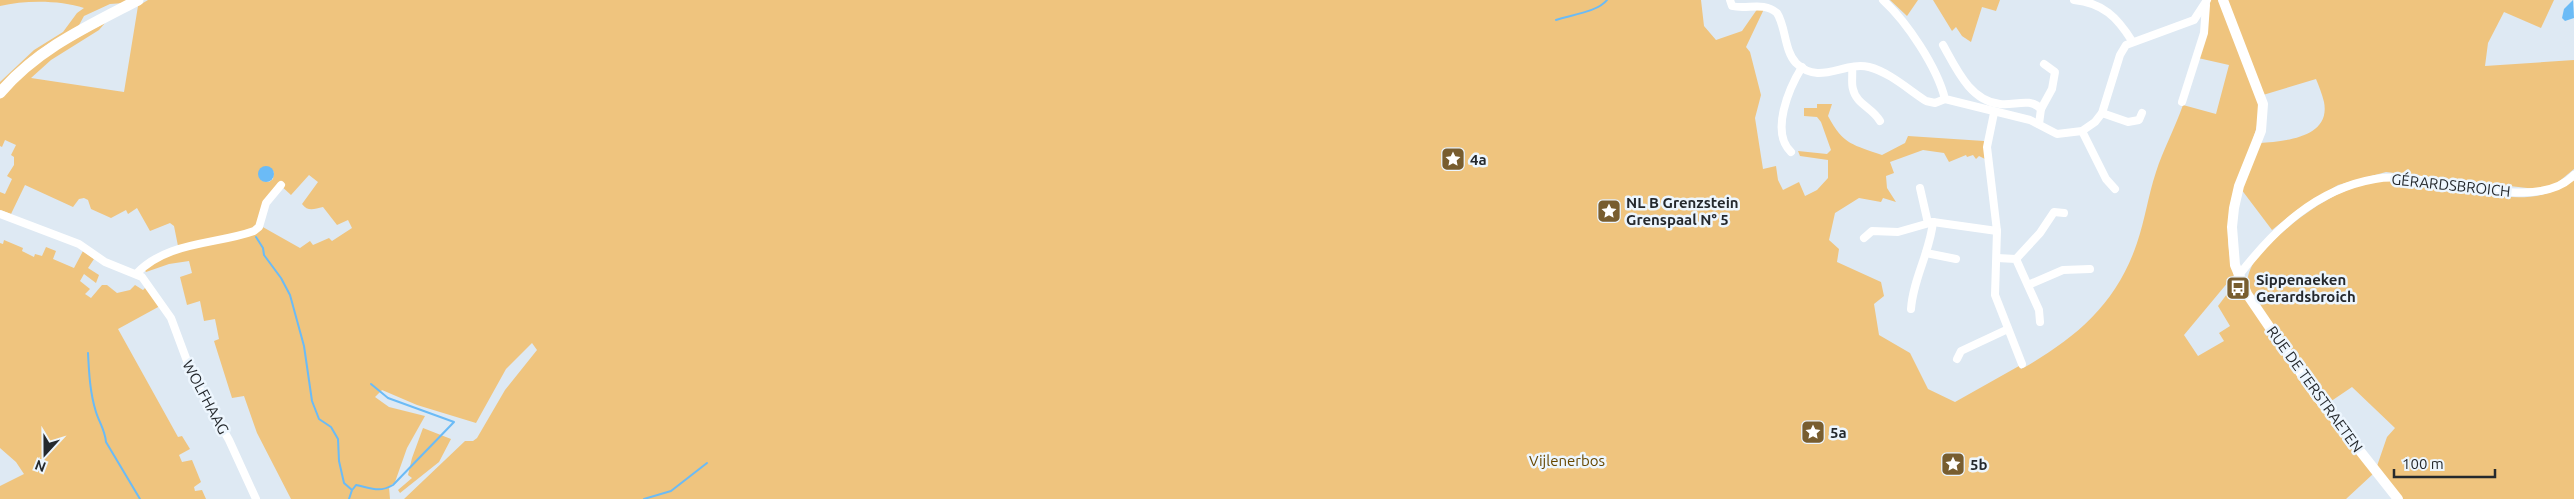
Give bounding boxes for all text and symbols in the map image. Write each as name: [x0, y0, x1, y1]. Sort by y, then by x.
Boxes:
place icon: 4a: [1440, 146, 1466, 172]
place label: 4a: [1470, 151, 1487, 168]
street label: GÉRARDSBROICH: [2391, 170, 2511, 200]
place label: NL B Grenzstein Grenspaal N° 5: [1626, 194, 1739, 228]
place icon: NL B Grenzstein Grenspaal N° 5: [1596, 198, 1622, 224]
place label: Sippenaeken Gerardsbroich: [2256, 271, 2356, 305]
bus stop icon: Sippenaeken Gerardsbroich: [2225, 275, 2251, 301]
street label: RUE DE TERSTRAETEN: [2264, 323, 2366, 455]
street label: WOLFHAAG: [179, 357, 233, 437]
place icon: 5a: [1800, 419, 1826, 445]
place label: 5a: [1830, 424, 1847, 441]
north arrow: [20, 429, 70, 479]
scale bar: [2394, 446, 2495, 478]
place icon: 5b: [1940, 451, 1966, 477]
park label: Vijlenerbos: [1529, 452, 1605, 469]
text: 100 m: [2402, 455, 2444, 472]
place label: 5b: [1970, 456, 1987, 473]
text: N: [33, 457, 48, 475]

